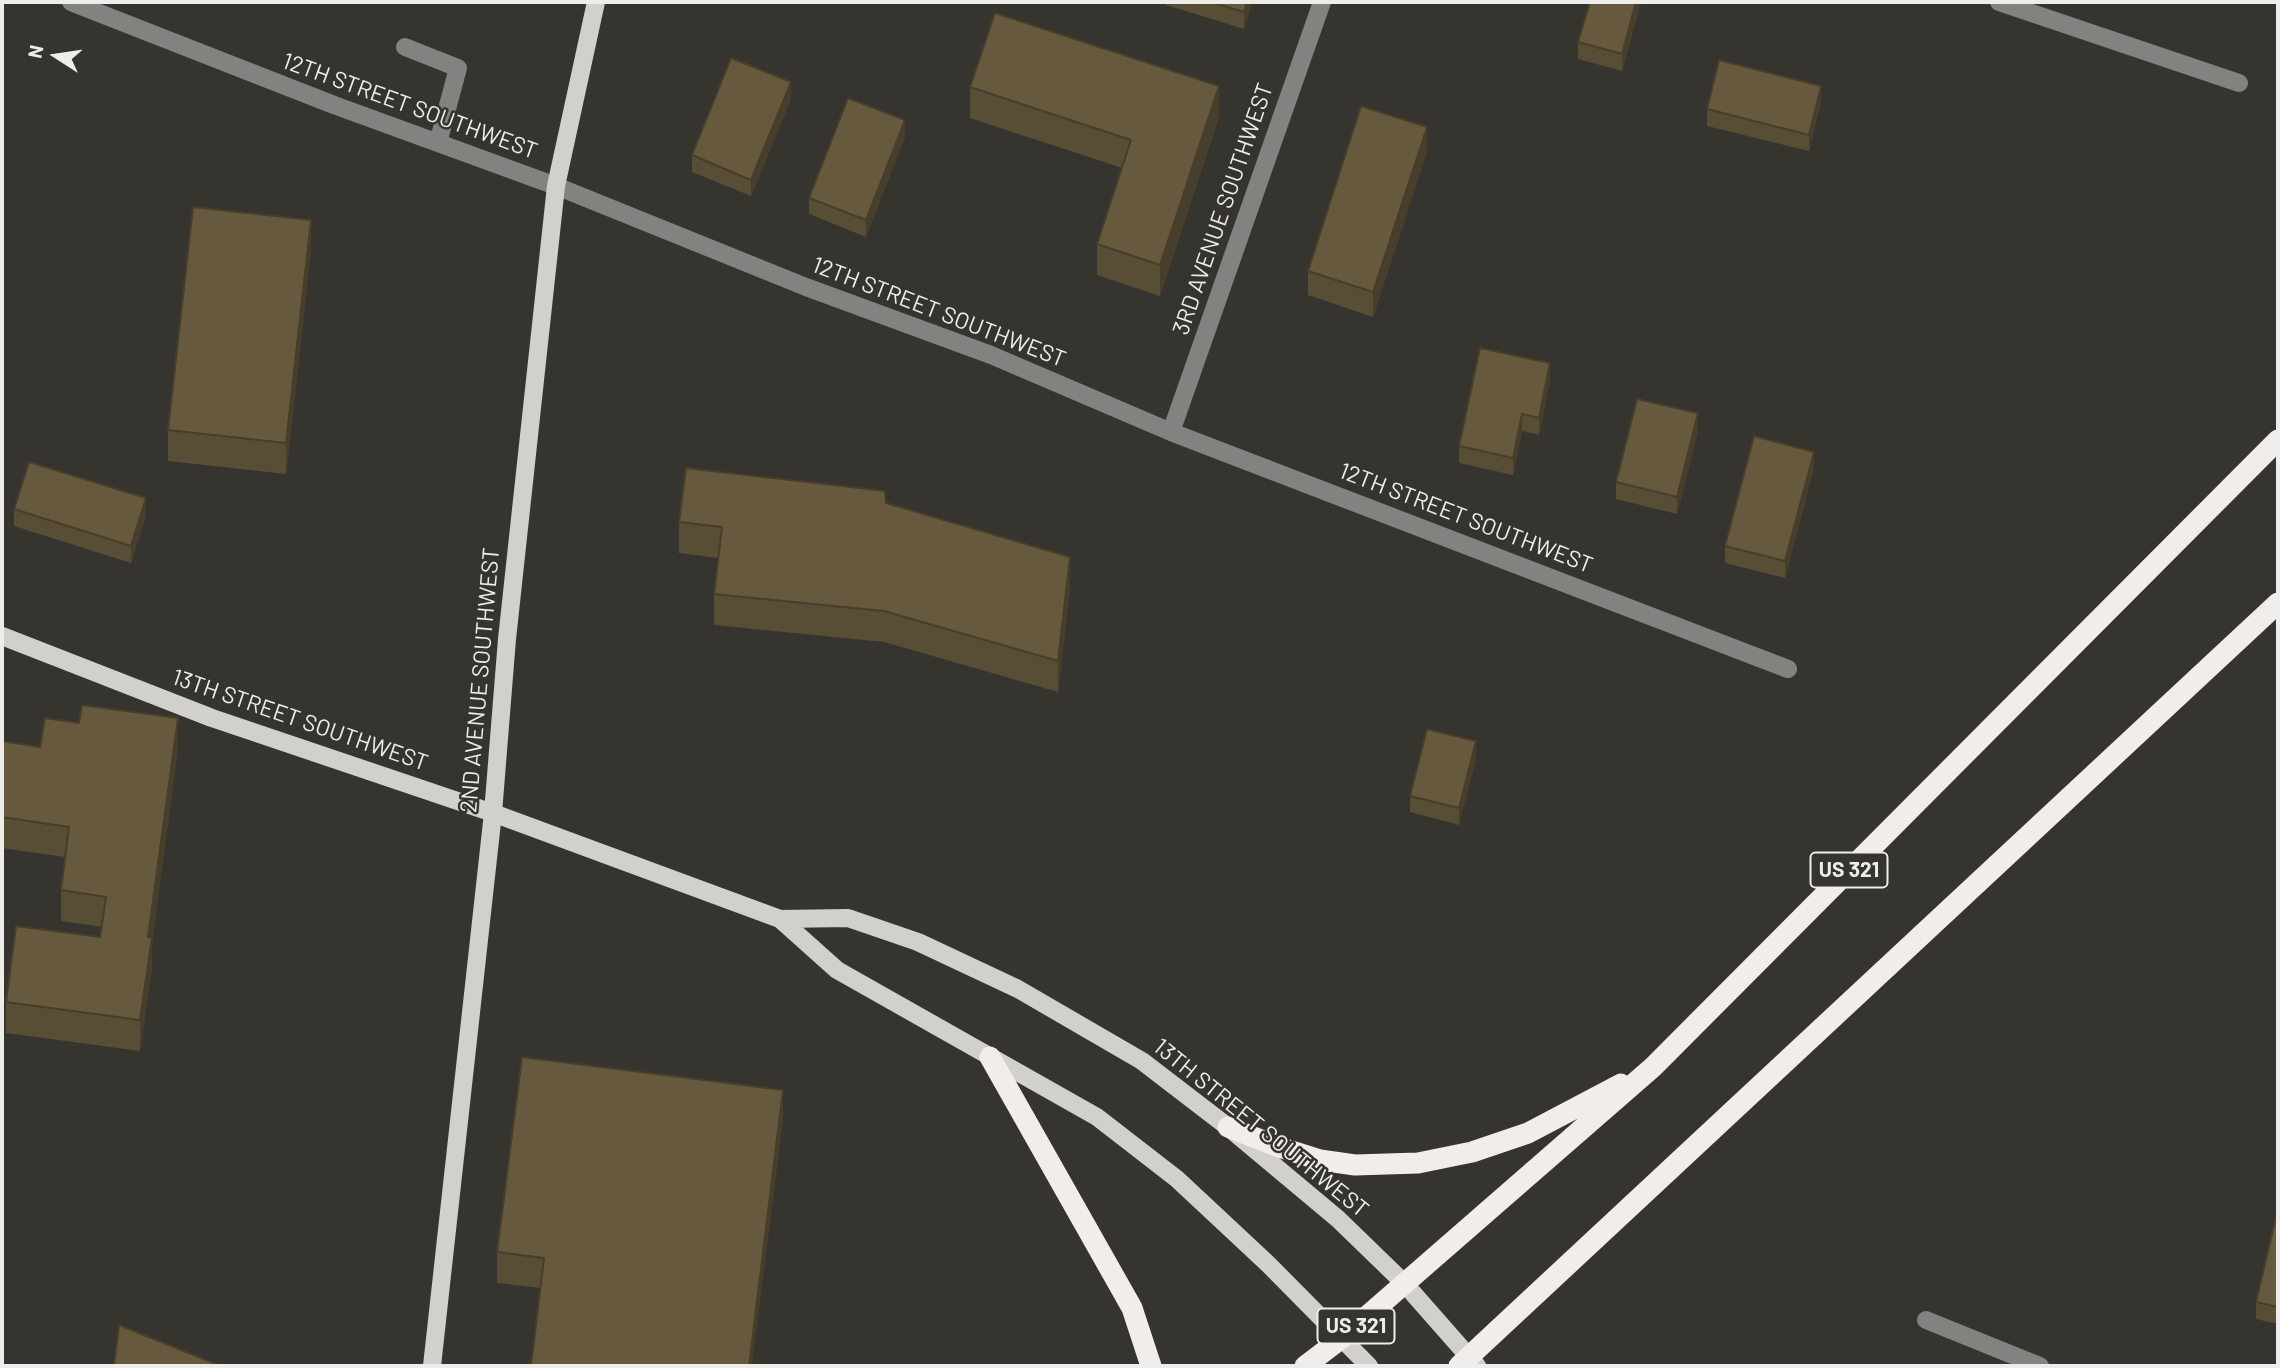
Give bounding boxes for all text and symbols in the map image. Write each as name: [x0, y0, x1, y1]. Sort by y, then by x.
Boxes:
north arrow: [21, 21, 91, 91]
text: N: [22, 43, 48, 60]
street label: 12TH STREET SOUTHWEST: [279, 47, 541, 165]
street label: 3RD AVENUE SOUTHWEST: [1167, 80, 1279, 338]
street label: 12TH STREET SOUTHWEST: [808, 251, 1070, 373]
street label: 12TH STREET SOUTHWEST: [1335, 457, 1597, 579]
street label: 2ND AVENUE SOUTHWEST: [455, 546, 505, 814]
street label: 13TH STREET SOUTHWEST: [168, 663, 432, 777]
road number: US 321: [1811, 852, 1888, 888]
street label: 13TH STREET SOUTHWEST: [1148, 1033, 1374, 1223]
road number: US 321: [1318, 1308, 1394, 1344]

